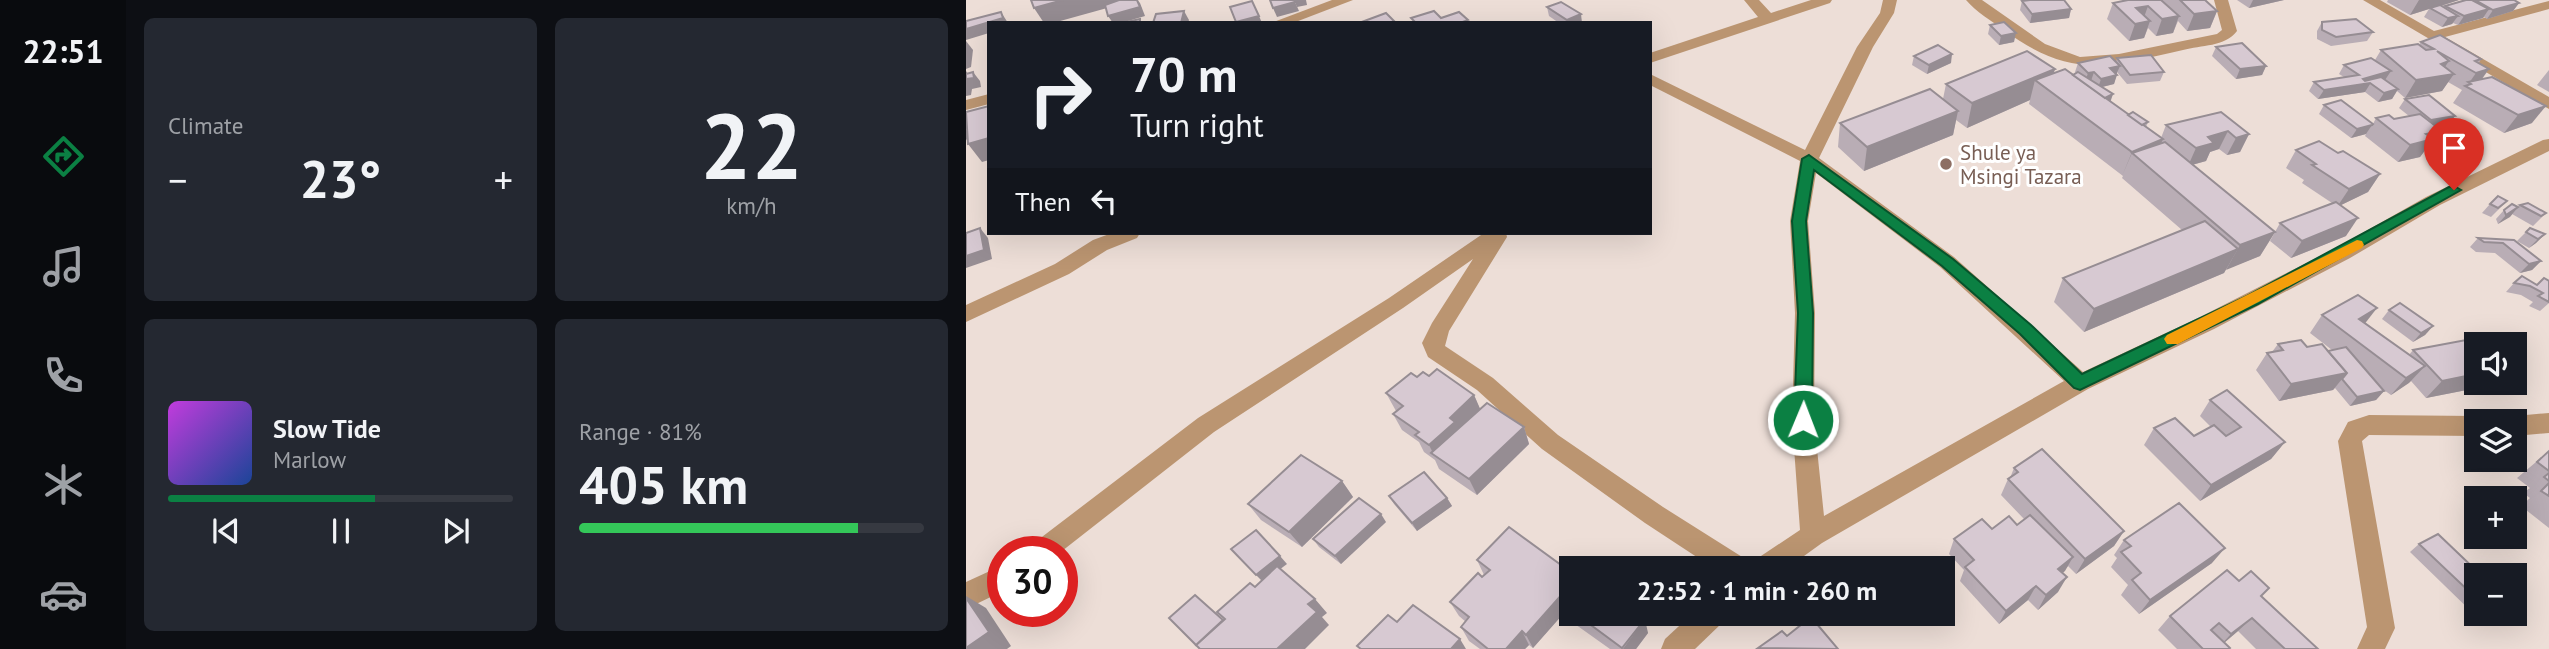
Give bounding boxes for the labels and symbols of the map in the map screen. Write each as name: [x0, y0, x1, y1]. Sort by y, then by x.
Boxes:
pin: [2424, 118, 2484, 190]
place label: Shule ya Msingi Tazara: [1960, 139, 2082, 190]
marker: Shule ya Msingi Tazara: [1938, 156, 1954, 172]
position arrow: [1766, 383, 1840, 457]
speed limit sign: 30: [987, 536, 1078, 627]

